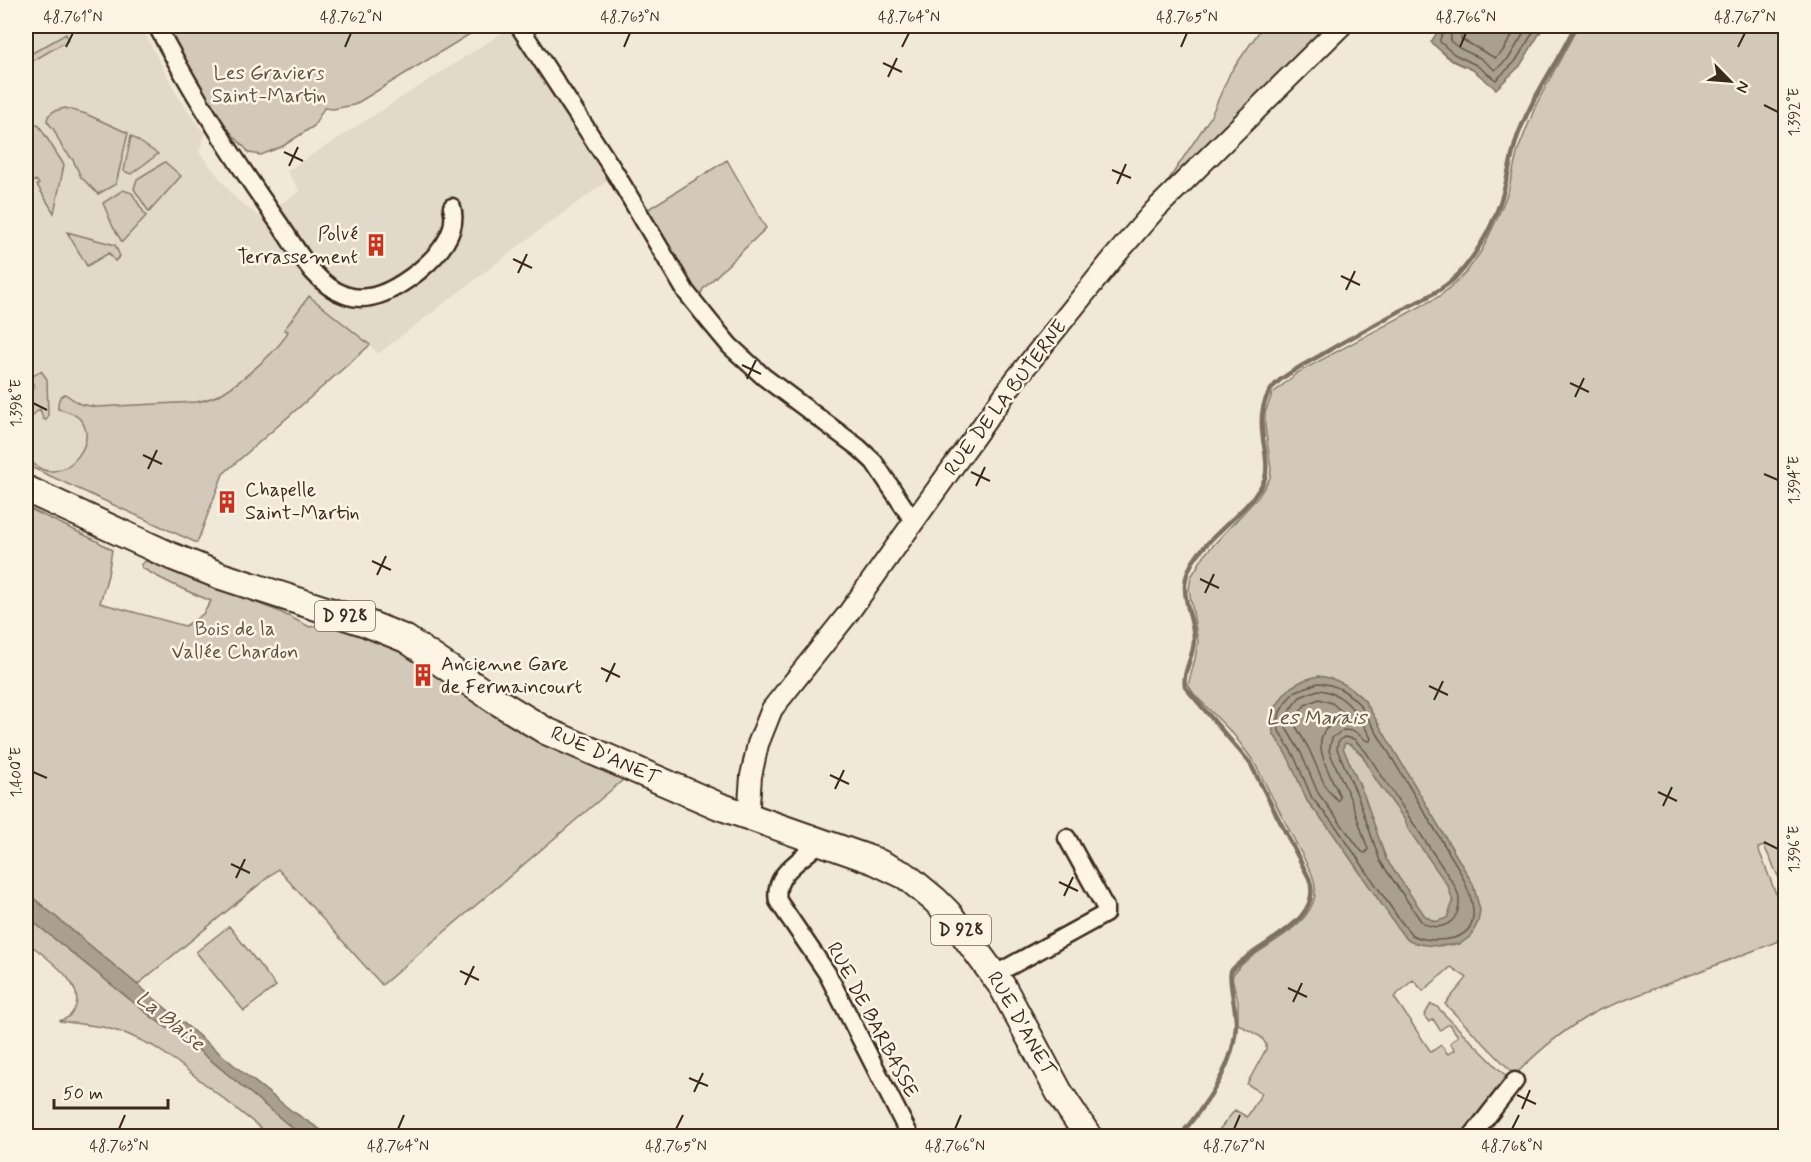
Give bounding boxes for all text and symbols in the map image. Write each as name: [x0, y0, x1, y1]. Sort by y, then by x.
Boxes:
text: 48.761°N: [44, 8, 102, 28]
text: 48.762°N: [320, 8, 382, 28]
text: 48.763°N: [600, 8, 660, 28]
text: 48.764°N: [878, 8, 940, 28]
text: 48.765°N: [1156, 8, 1218, 28]
text: 48.766°N: [1436, 8, 1496, 28]
text: 48.767°N: [1714, 8, 1776, 28]
north arrow: [1700, 51, 1760, 111]
park label: Les Graviers Saint-Martin: [212, 60, 326, 110]
text: N: [1730, 77, 1754, 96]
text: 1.392°E: [1785, 87, 1805, 136]
place label: Polvé Terrassement: [237, 221, 358, 271]
building icon: Polvé Terrassement: [363, 232, 389, 258]
street label: RUE DE LA BUTERNE: [938, 315, 1074, 481]
text: 1.398°E: [7, 379, 27, 427]
text: 1.394°E: [1785, 455, 1805, 504]
place label: Chapelle Saint-Martin: [245, 477, 360, 527]
building icon: Chapelle Saint-Martin: [214, 489, 240, 515]
road number: D 928: [315, 601, 375, 631]
park label: Bois de la Vallée Chardon: [172, 616, 298, 666]
place label: Ancienne Gare de Fermaincourt: [441, 651, 582, 701]
building icon: Ancienne Gare de Fermaincourt: [410, 662, 436, 688]
water label: Les Marais: [1266, 704, 1369, 732]
street label: RUE D'ANET: [546, 720, 665, 793]
text: 1.400°E: [7, 747, 27, 797]
text: 1.396°E: [1785, 825, 1805, 872]
road number: D 928: [931, 915, 991, 945]
street label: RUE DE BARBASSE: [820, 938, 924, 1102]
street label: RUE D'ANET: [980, 967, 1063, 1082]
water label: La Blaise: [130, 985, 211, 1058]
scale bar: [54, 1072, 168, 1110]
text: 50 m: [63, 1082, 103, 1106]
text: 48.763°N: [89, 1137, 149, 1157]
text: 48.764°N: [367, 1137, 429, 1157]
text: 48.765°N: [645, 1137, 707, 1157]
text: 48.766°N: [925, 1137, 985, 1157]
text: 48.767°N: [1203, 1137, 1265, 1157]
text: 48.768°N: [1481, 1137, 1543, 1157]

